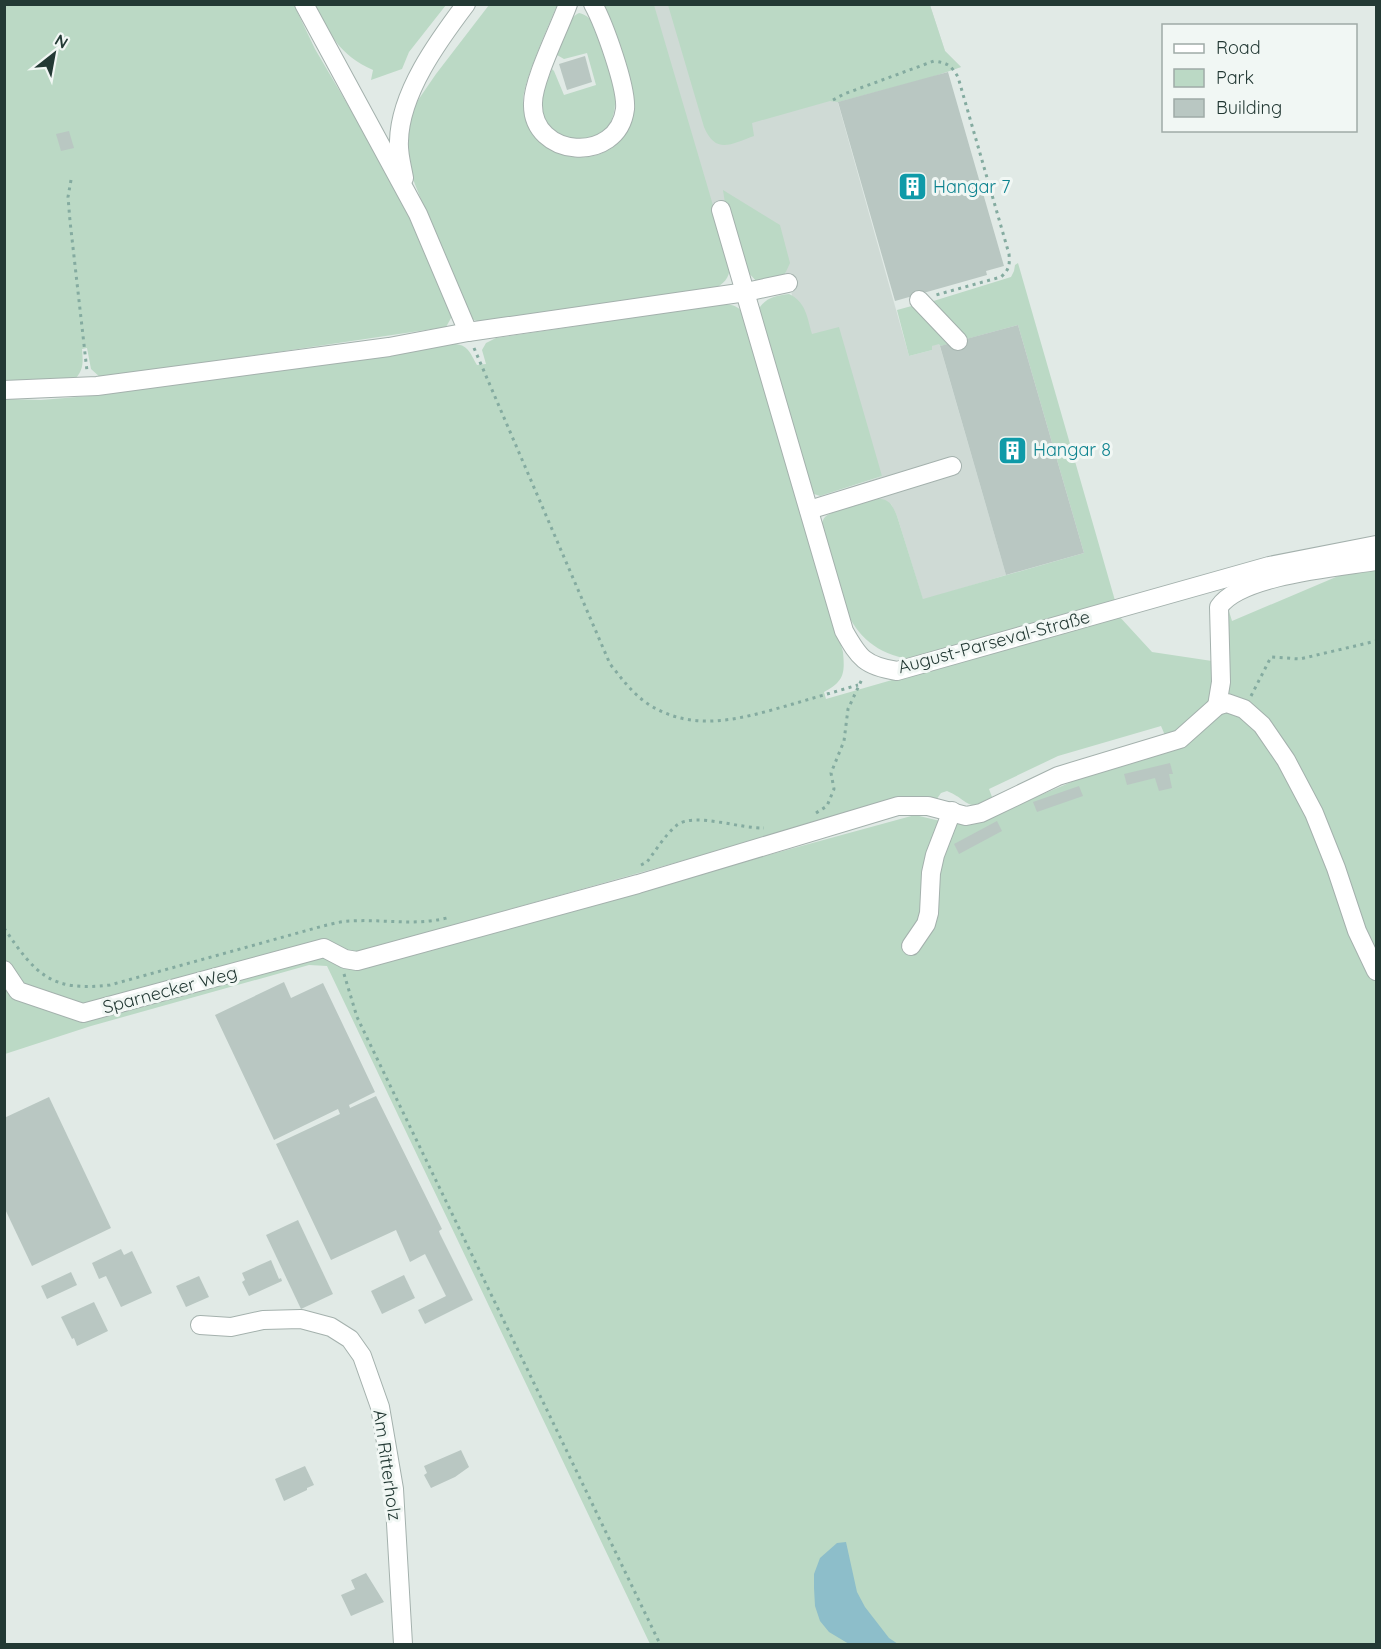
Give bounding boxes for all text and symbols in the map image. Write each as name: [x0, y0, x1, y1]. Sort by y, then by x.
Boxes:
north arrow: [24, 24, 84, 84]
legend: [1162, 24, 1357, 132]
text: N: [52, 30, 72, 53]
text: Road: [1216, 36, 1261, 59]
text: Park: [1216, 66, 1254, 89]
text: Building: [1216, 96, 1282, 119]
building icon: Hangar 7: [896, 171, 928, 203]
place label: Hangar 7: [933, 175, 1010, 198]
building icon: Hangar 8: [996, 434, 1028, 466]
place label: Hangar 8: [1033, 438, 1111, 461]
street label: August-Parseval-Straße: [895, 605, 1092, 678]
street label: Sparnecker Weg: [100, 960, 240, 1019]
street label: Am Ritterholz: [368, 1408, 407, 1522]

